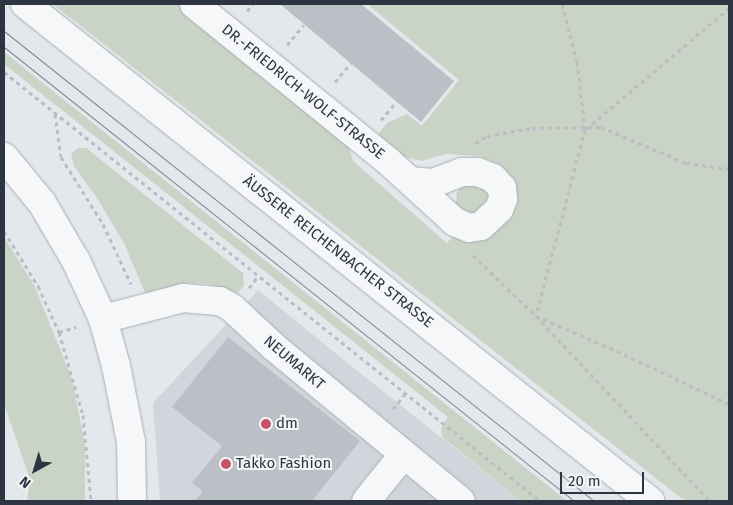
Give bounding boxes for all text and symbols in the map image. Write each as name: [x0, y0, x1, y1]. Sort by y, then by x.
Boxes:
street label: DR.-FRIEDRICH-WOLF-STRASSE: [218, 21, 388, 163]
street label: ÄUSSERE REICHENBACHER STRASSE: [239, 172, 437, 332]
street label: NEUMARKT: [260, 332, 328, 394]
place label: dm: [276, 415, 298, 433]
marker: dm: [260, 418, 272, 430]
north arrow: [10, 445, 60, 495]
place label: Takko Fashion: [236, 455, 331, 473]
marker: Takko Fashion: [220, 458, 232, 470]
scale bar: [563, 462, 647, 494]
text: 20 m: [568, 472, 601, 490]
text: N: [16, 473, 34, 492]

